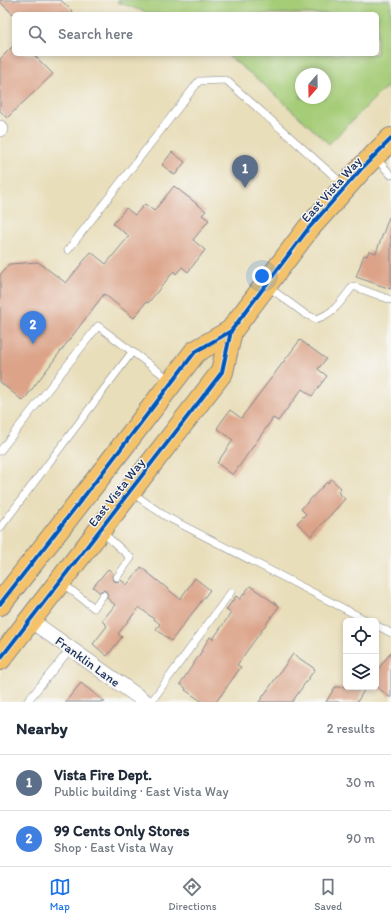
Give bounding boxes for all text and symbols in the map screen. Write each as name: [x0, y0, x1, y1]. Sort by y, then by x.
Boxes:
search box: [12, 12, 379, 56]
icon: search: [26, 23, 48, 45]
text: Search here: [58, 25, 133, 43]
north arrow: [295, 68, 331, 104]
street label: East Vista Way: [298, 154, 365, 225]
pin: 1: [232, 155, 258, 188]
your location: [252, 266, 272, 286]
pin: 2: [20, 311, 46, 344]
street label: East Vista Way: [85, 455, 148, 530]
map controls: [343, 618, 379, 690]
button: locate: [343, 618, 379, 654]
street label: Franklin Lane: [53, 633, 123, 690]
button: layers: [343, 654, 379, 690]
text: Nearby: [16, 718, 68, 738]
text: 2 results: [327, 721, 375, 736]
text: Vista Fire Dept.: [54, 766, 152, 784]
text: 1: [26, 775, 32, 790]
text: 30 m: [346, 775, 375, 790]
text: Public building · East Vista Way: [54, 784, 229, 799]
text: 99 Cents Only Stores: [54, 822, 189, 840]
text: 2: [26, 831, 32, 846]
text: 90 m: [346, 831, 375, 846]
text: Shop · East Vista Way: [54, 840, 173, 855]
tab: Map: [49, 876, 71, 913]
tab: Directions: [168, 876, 217, 913]
tab: Saved: [314, 876, 342, 913]

